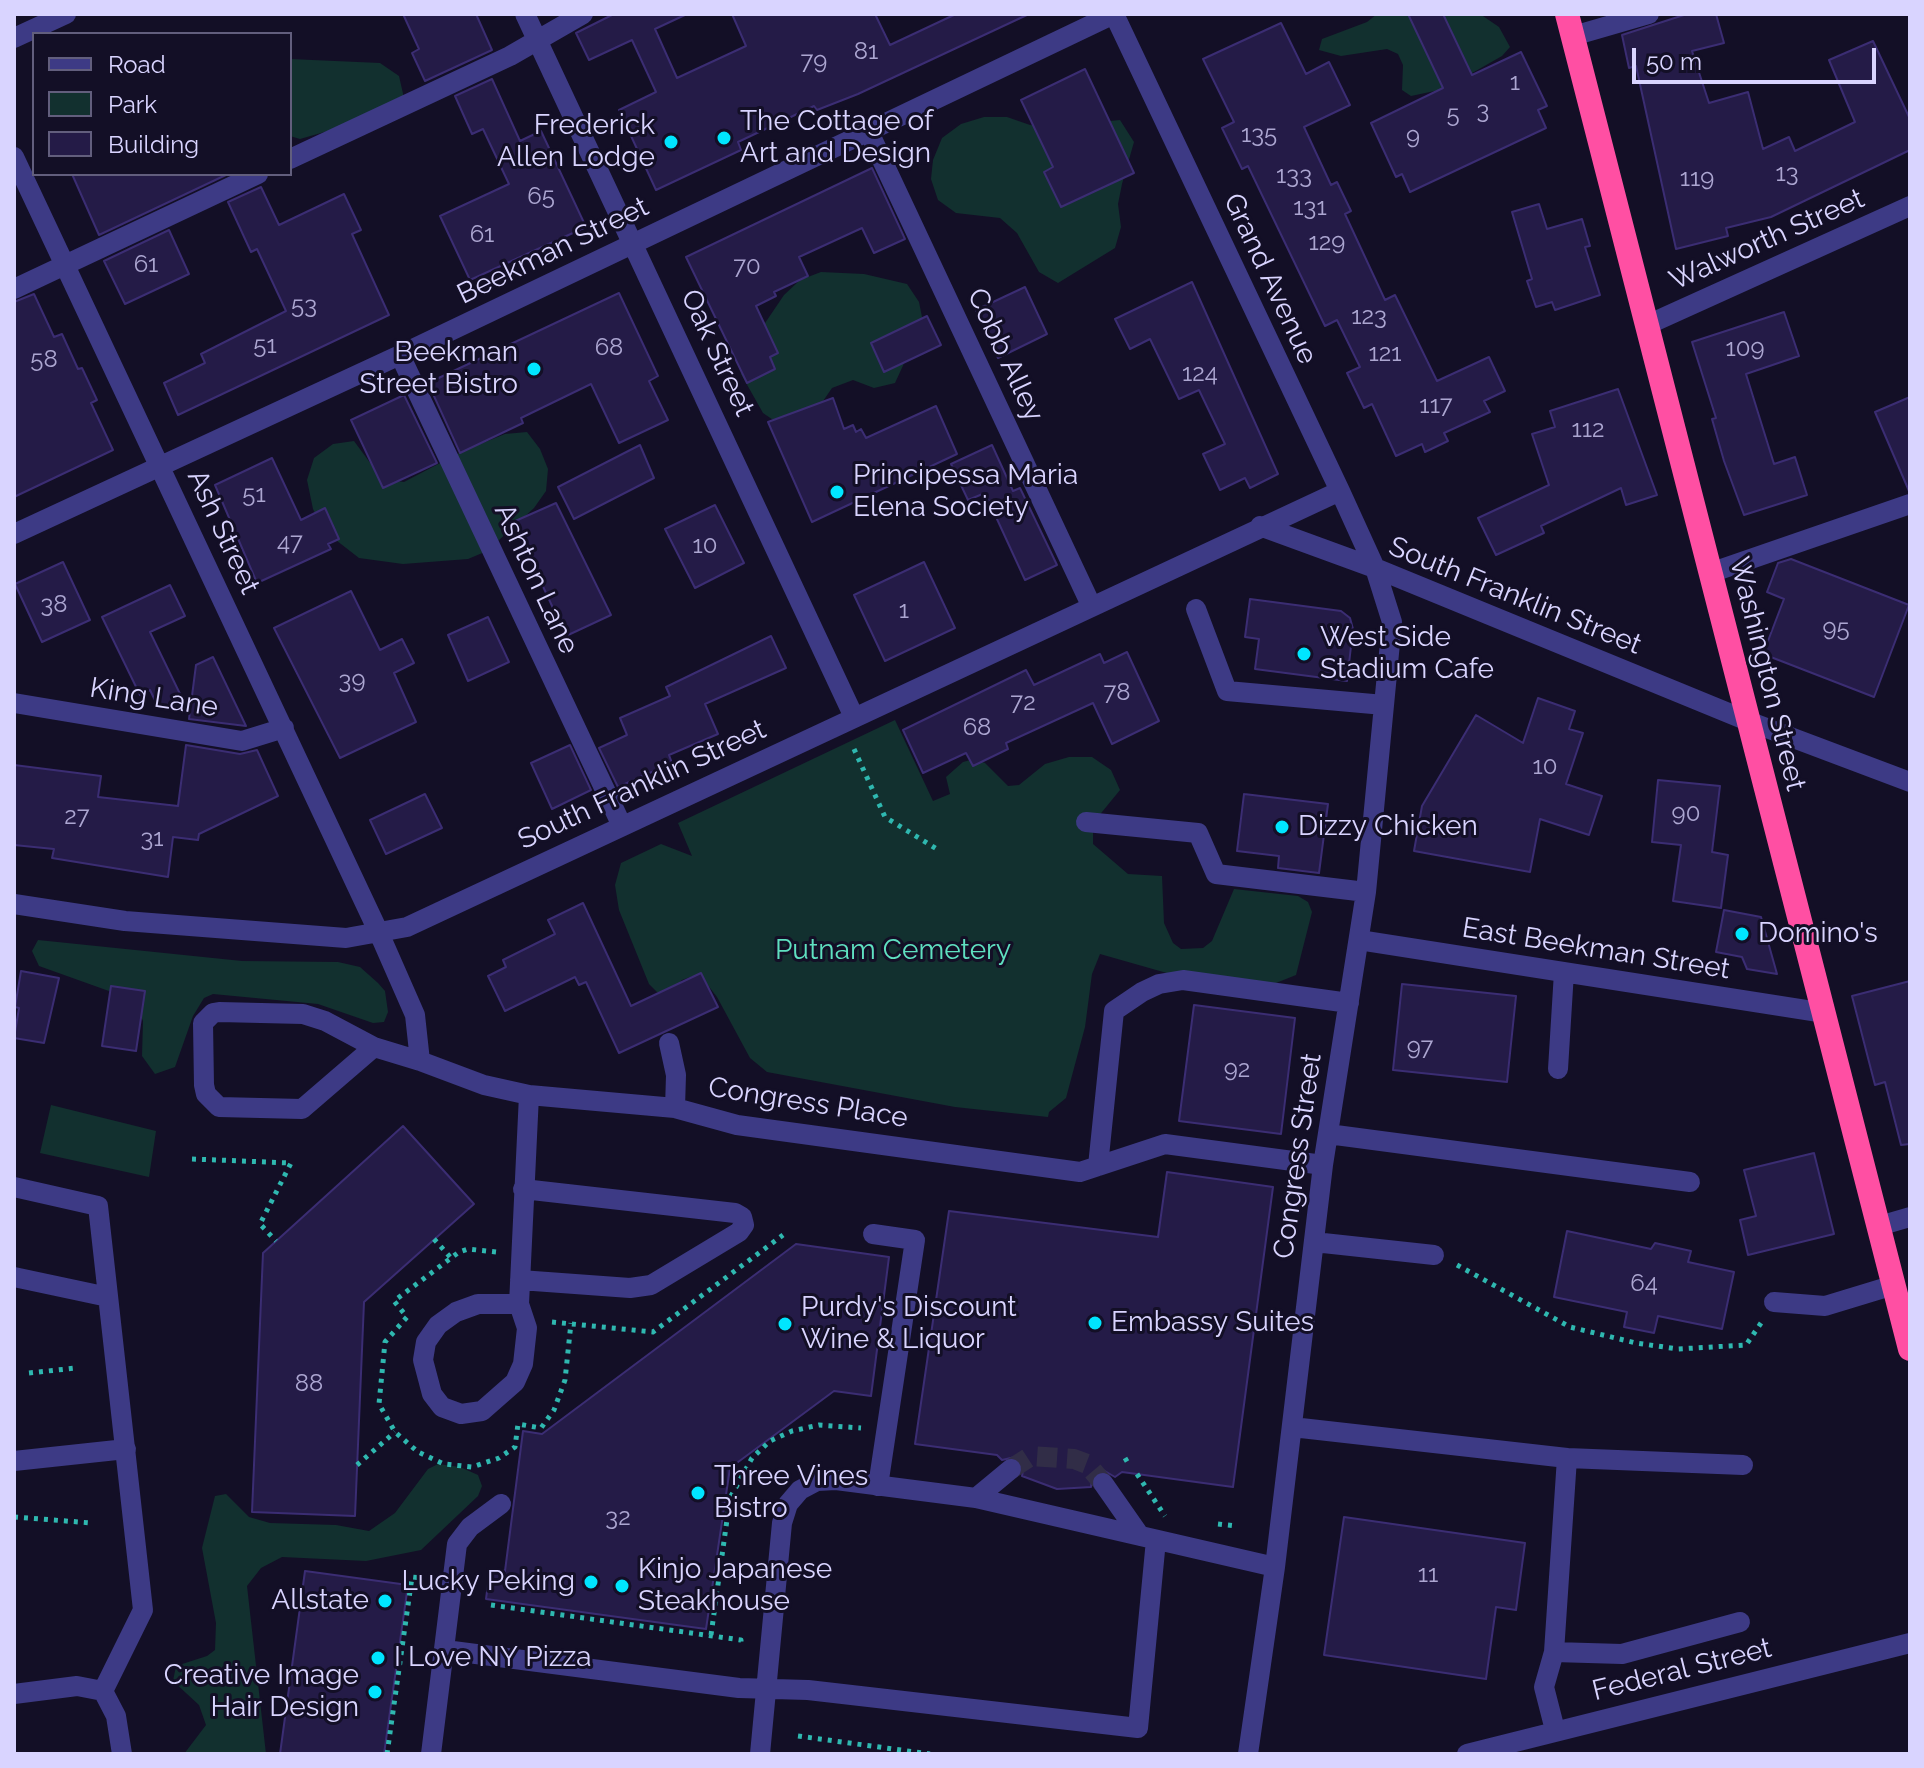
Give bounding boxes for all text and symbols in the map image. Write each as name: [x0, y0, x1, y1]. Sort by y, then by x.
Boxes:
legend: [32, 32, 292, 176]
scale bar: [1636, 32, 1880, 82]
house number: 81: [854, 38, 878, 66]
text: 50 m: [1646, 47, 1702, 76]
house number: 79: [801, 48, 827, 76]
text: Road: [108, 50, 166, 79]
house number: 1: [1510, 69, 1520, 97]
text: Park: [108, 90, 157, 119]
house number: 3: [1477, 97, 1489, 125]
house number: 5: [1446, 101, 1460, 129]
place label: The Cottage of Art and Design: [740, 105, 933, 171]
place label: Frederick Allen Lodge: [497, 109, 655, 175]
house number: 135: [1241, 121, 1277, 149]
house number: 9: [1406, 123, 1420, 151]
marker: The Cottage of Art and Design: [715, 129, 733, 147]
text: Building: [108, 130, 199, 159]
marker: Frederick Allen Lodge: [662, 133, 680, 151]
house number: 13: [1775, 160, 1799, 188]
house number: 133: [1276, 162, 1312, 190]
house number: 119: [1680, 165, 1714, 193]
street label: Walworth Street: [1665, 182, 1869, 298]
house number: 65: [527, 183, 555, 211]
street label: Grand Avenue: [1216, 188, 1324, 370]
street label: Beekman Street: [452, 190, 654, 312]
house number: 131: [1293, 194, 1327, 222]
house number: 61: [470, 221, 494, 249]
house number: 129: [1309, 229, 1345, 257]
house number: 61: [134, 251, 158, 279]
house number: 70: [733, 253, 761, 281]
street label: Cobb Alley: [960, 283, 1050, 427]
street label: Oak Street: [673, 284, 761, 422]
house number: 53: [291, 292, 317, 320]
house number: 123: [1351, 303, 1387, 331]
house number: 51: [253, 332, 277, 360]
house number: 68: [595, 334, 623, 362]
house number: 109: [1725, 335, 1765, 363]
place label: Beekman Street Bistro: [360, 336, 518, 402]
house number: 121: [1368, 340, 1402, 368]
house number: 58: [30, 346, 58, 374]
marker: Beekman Street Bistro: [525, 360, 543, 378]
house number: 124: [1182, 360, 1218, 388]
house number: 117: [1419, 392, 1453, 420]
house number: 112: [1571, 416, 1605, 444]
place label: Principessa Maria Elena Society: [853, 459, 1078, 525]
street label: Ash Street: [180, 464, 266, 600]
house number: 51: [242, 481, 266, 509]
marker: Principessa Maria Elena Society: [828, 483, 846, 501]
street label: Ashton Lane: [487, 498, 585, 660]
house number: 47: [277, 529, 303, 557]
street label: South Franklin Street: [1384, 530, 1646, 662]
house number: 10: [693, 532, 717, 560]
street label: Washington Street: [1722, 554, 1812, 794]
house number: 38: [40, 591, 68, 619]
house number: 1: [899, 597, 909, 625]
house number: 95: [1822, 615, 1850, 643]
place label: West Side Stadium Cafe: [1320, 621, 1494, 687]
marker: West Side Stadium Cafe: [1295, 645, 1313, 663]
house number: 39: [339, 667, 365, 695]
street label: King Lane: [88, 671, 220, 725]
house number: 78: [1103, 679, 1131, 707]
house number: 72: [1010, 689, 1036, 717]
street label: South Franklin Street: [513, 713, 771, 857]
house number: 68: [963, 714, 991, 742]
house number: 10: [1533, 753, 1557, 781]
house number: 90: [1672, 800, 1700, 828]
house number: 27: [64, 803, 90, 831]
place label: Dizzy Chicken: [1298, 810, 1478, 844]
marker: Dizzy Chicken: [1273, 818, 1291, 836]
house number: 31: [140, 825, 164, 853]
street label: East Beekman Street: [1460, 911, 1732, 987]
place label: Domino's: [1758, 917, 1878, 951]
marker: Domino's: [1733, 925, 1751, 943]
park label: Putnam Cemetery: [775, 934, 1011, 968]
house number: 97: [1407, 1034, 1433, 1062]
street label: Congress Street: [1267, 1051, 1329, 1261]
house number: 92: [1224, 1056, 1250, 1084]
street label: Congress Place: [706, 1071, 910, 1135]
house number: 64: [1630, 1270, 1658, 1298]
place label: Purdy's Discount Wine & Liquor: [801, 1291, 1017, 1357]
place label: Embassy Suites: [1111, 1306, 1314, 1340]
marker: Embassy Suites: [1086, 1314, 1104, 1332]
marker: Purdy's Discount Wine & Liquor: [776, 1315, 794, 1333]
house number: 88: [295, 1370, 323, 1398]
place label: Three Vines Bistro: [714, 1460, 868, 1526]
marker: Three Vines Bistro: [689, 1484, 707, 1502]
house number: 32: [605, 1504, 631, 1532]
place label: Kinjo Japanese Steakhouse: [638, 1553, 832, 1619]
house number: 11: [1418, 1561, 1438, 1589]
place label: Lucky Peking: [401, 1565, 575, 1599]
marker: Lucky Peking: [582, 1573, 600, 1591]
marker: Kinjo Japanese Steakhouse: [613, 1577, 631, 1595]
place label: Allstate: [271, 1584, 369, 1618]
marker: Allstate: [376, 1592, 394, 1610]
street label: Federal Street: [1589, 1632, 1775, 1708]
place label: I Love NY Pizza: [394, 1641, 592, 1675]
marker: I Love NY Pizza: [369, 1649, 387, 1667]
place label: Creative Image Hair Design: [164, 1659, 359, 1725]
marker: Creative Image Hair Design: [366, 1683, 384, 1701]

